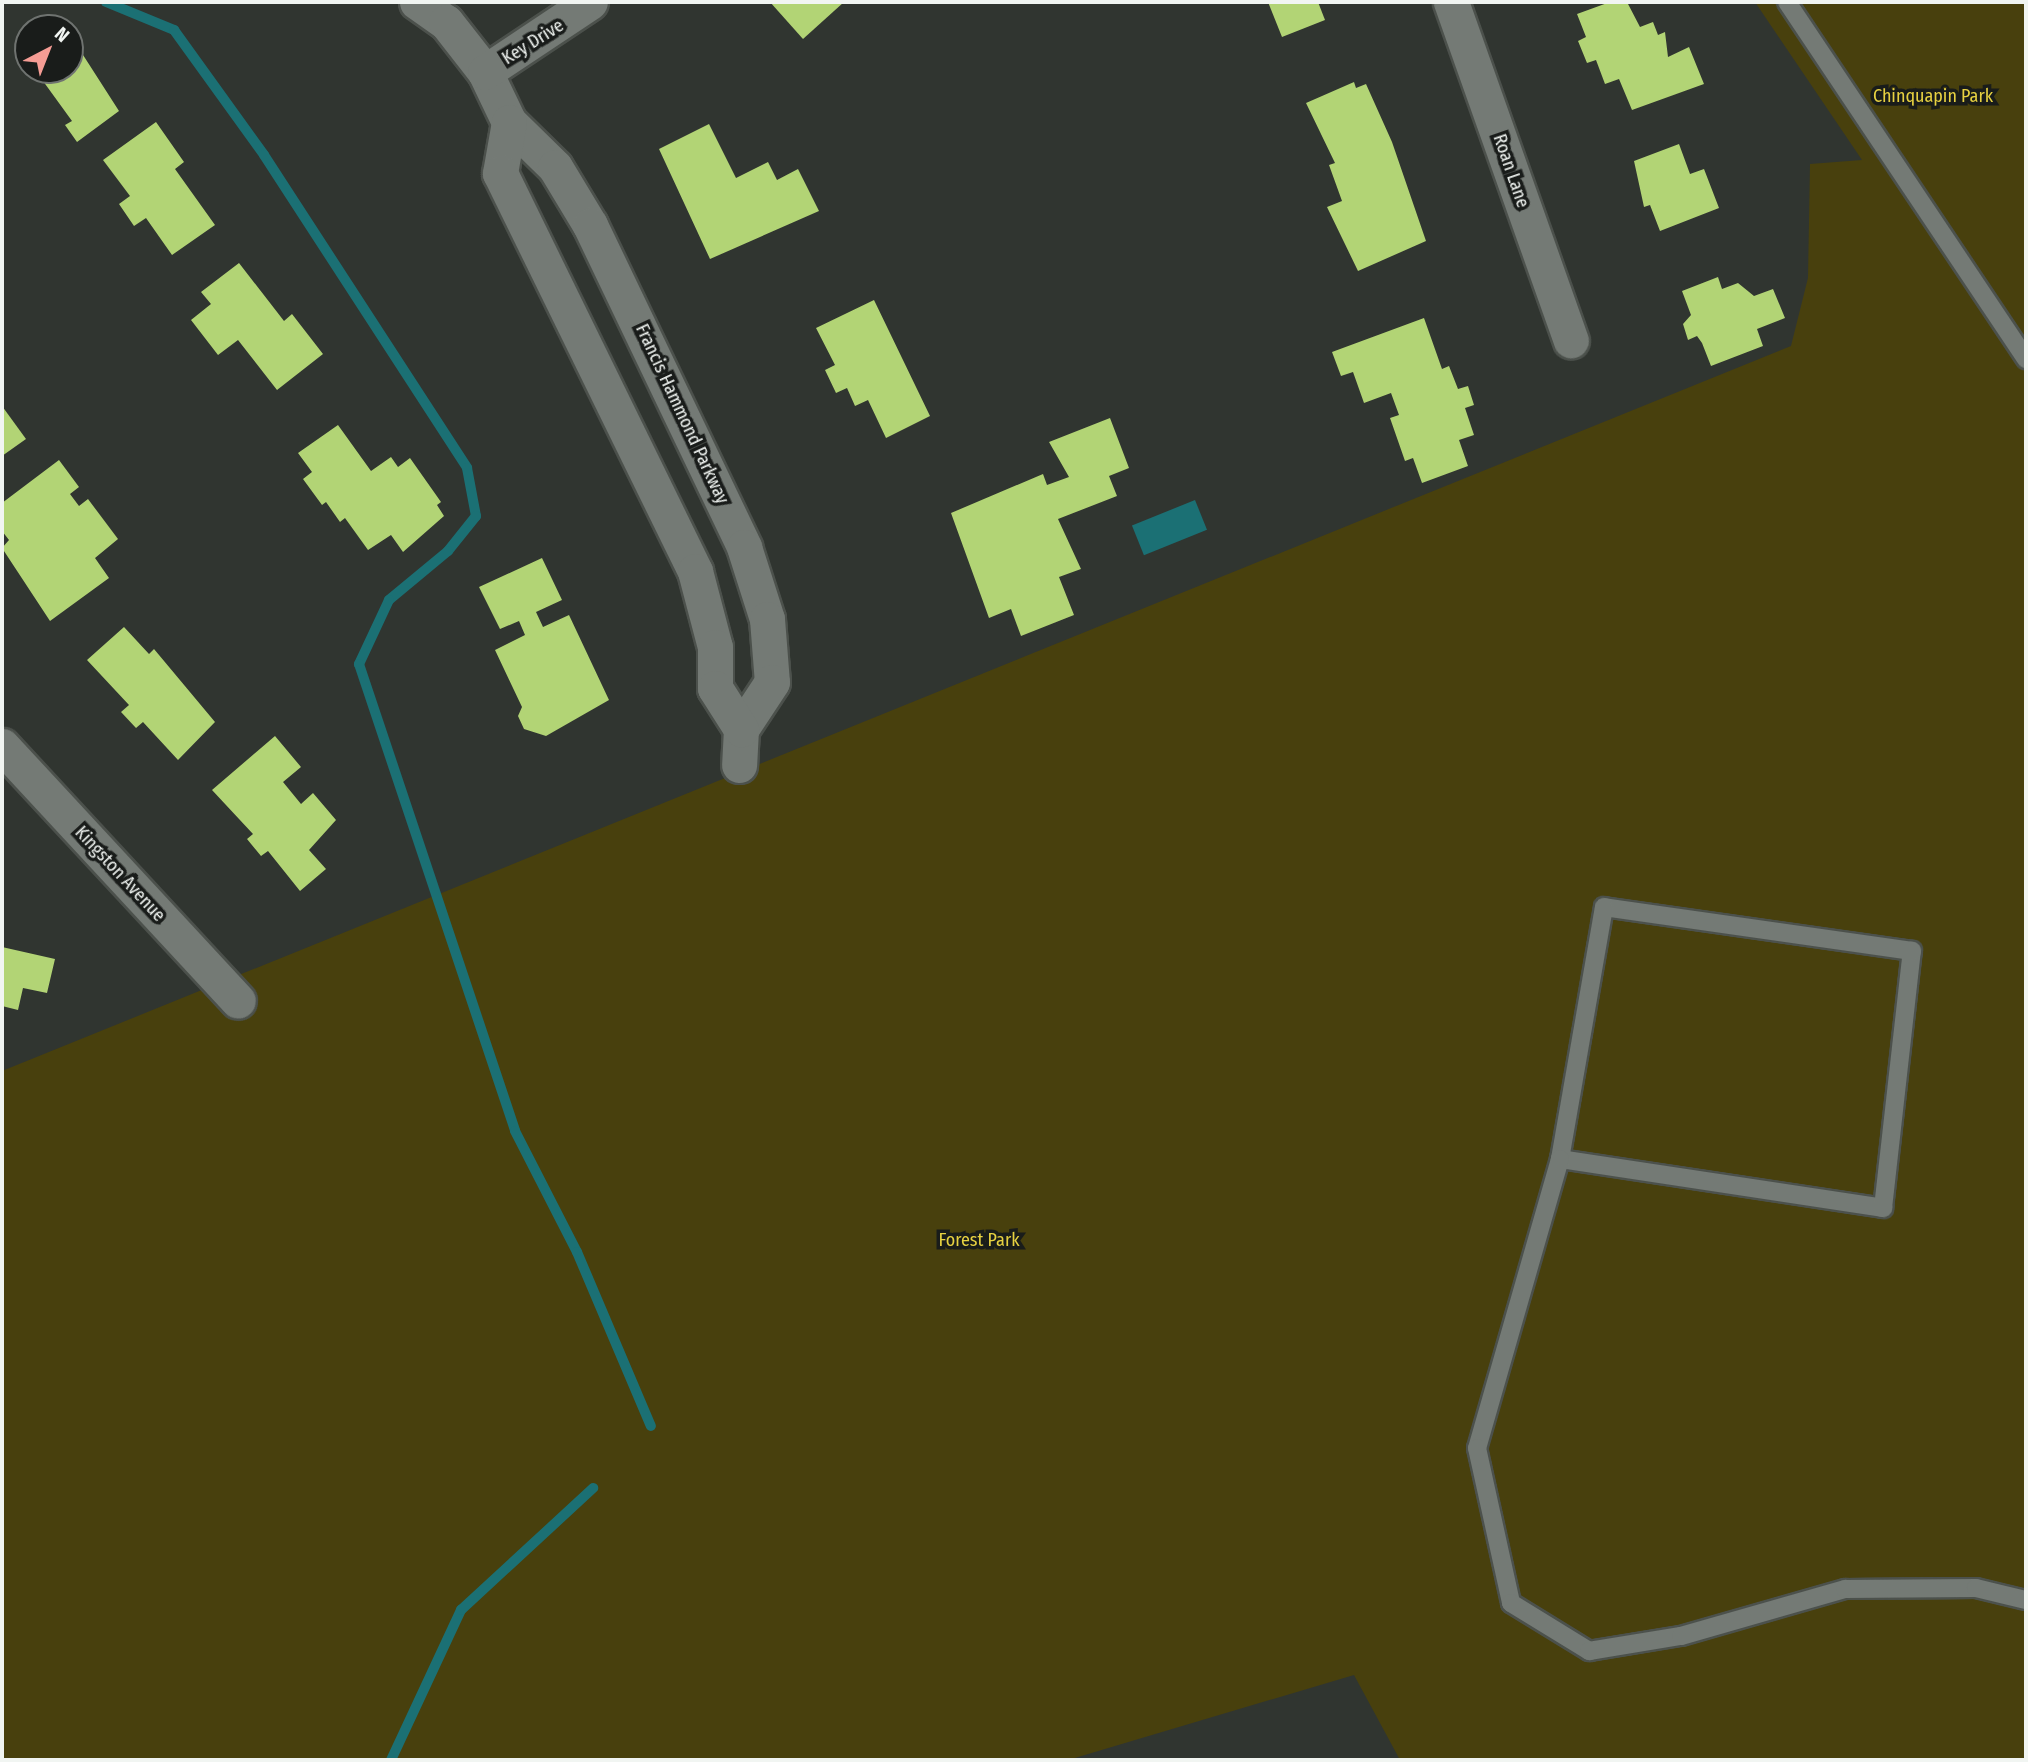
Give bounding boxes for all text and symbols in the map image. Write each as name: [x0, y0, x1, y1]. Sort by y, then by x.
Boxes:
north arrow: [14, 14, 84, 84]
street label: Key Drive: [498, 15, 568, 69]
text: N: [50, 22, 74, 47]
park label: Chinquapin Park: [1873, 85, 1993, 107]
street label: Roan Lane: [1488, 131, 1534, 211]
street label: Francis Hammond Parkway: [631, 321, 733, 507]
street label: Kingston Avenue: [70, 822, 170, 926]
park label: Forest Park: [938, 1229, 1020, 1251]

